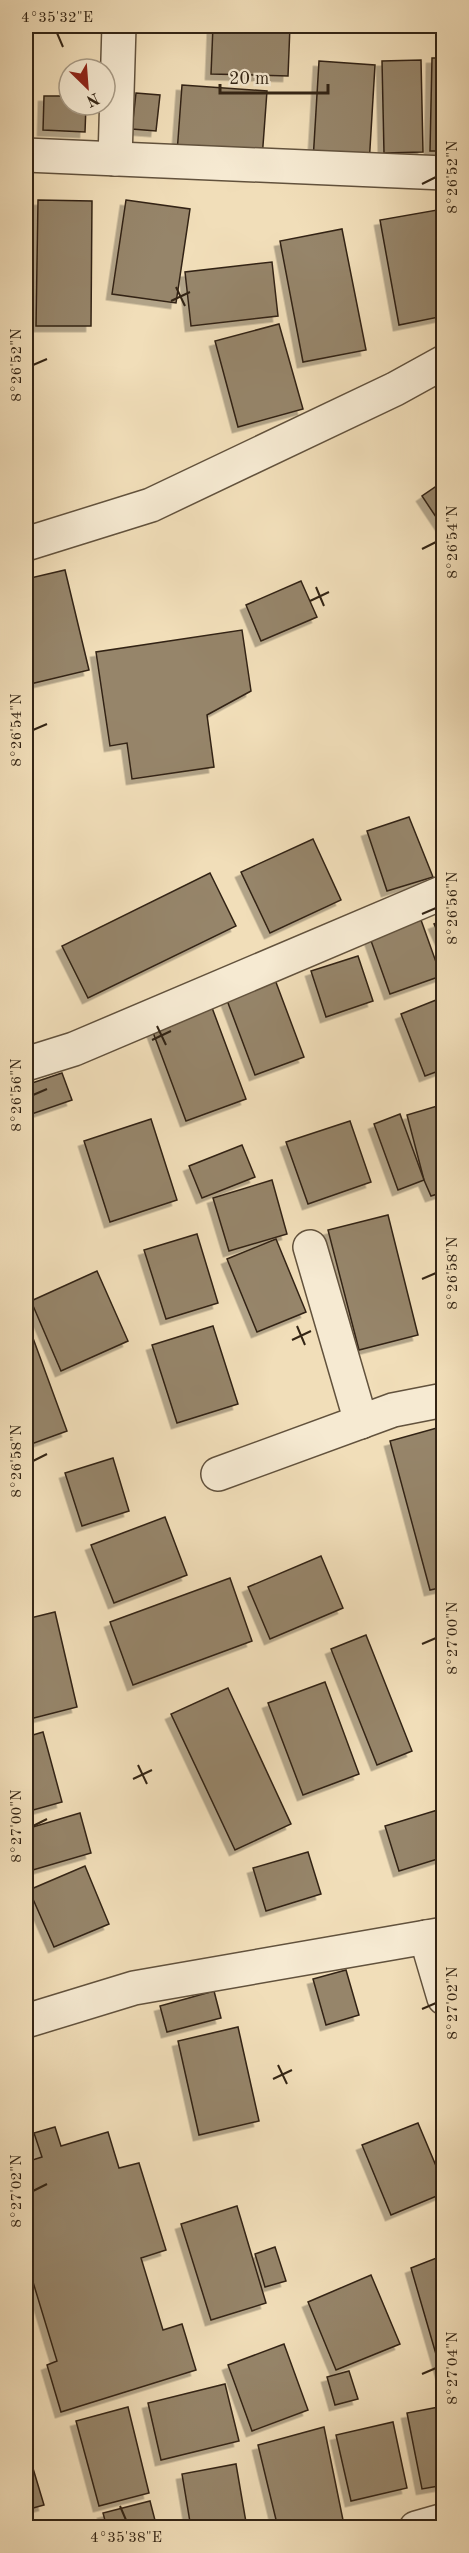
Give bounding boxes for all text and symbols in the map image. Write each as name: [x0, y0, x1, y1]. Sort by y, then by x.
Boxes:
text: 4°35'32"E: [21, 11, 93, 26]
north arrow: [57, 57, 117, 117]
scale bar: [220, 57, 328, 95]
text: 20 m: [229, 70, 269, 88]
text: N: [83, 89, 101, 109]
text: 8°26'52"N: [446, 140, 461, 214]
text: 8°26'52"N: [10, 328, 25, 402]
text: 8°26'54"N: [446, 505, 461, 579]
text: 8°26'54"N: [10, 693, 25, 767]
text: 8°26'56"N: [446, 871, 461, 945]
text: 8°26'56"N: [10, 1058, 25, 1132]
text: 8°26'58"N: [446, 1236, 461, 1310]
text: 8°26'58"N: [10, 1424, 25, 1498]
text: 8°27'00"N: [446, 1601, 461, 1675]
text: 8°27'00"N: [10, 1789, 25, 1863]
text: 8°27'02"N: [446, 1966, 461, 2040]
text: 8°27'02"N: [10, 2154, 25, 2228]
text: 8°27'04"N: [446, 2331, 461, 2405]
text: 4°35'38"E: [90, 2531, 162, 2546]

